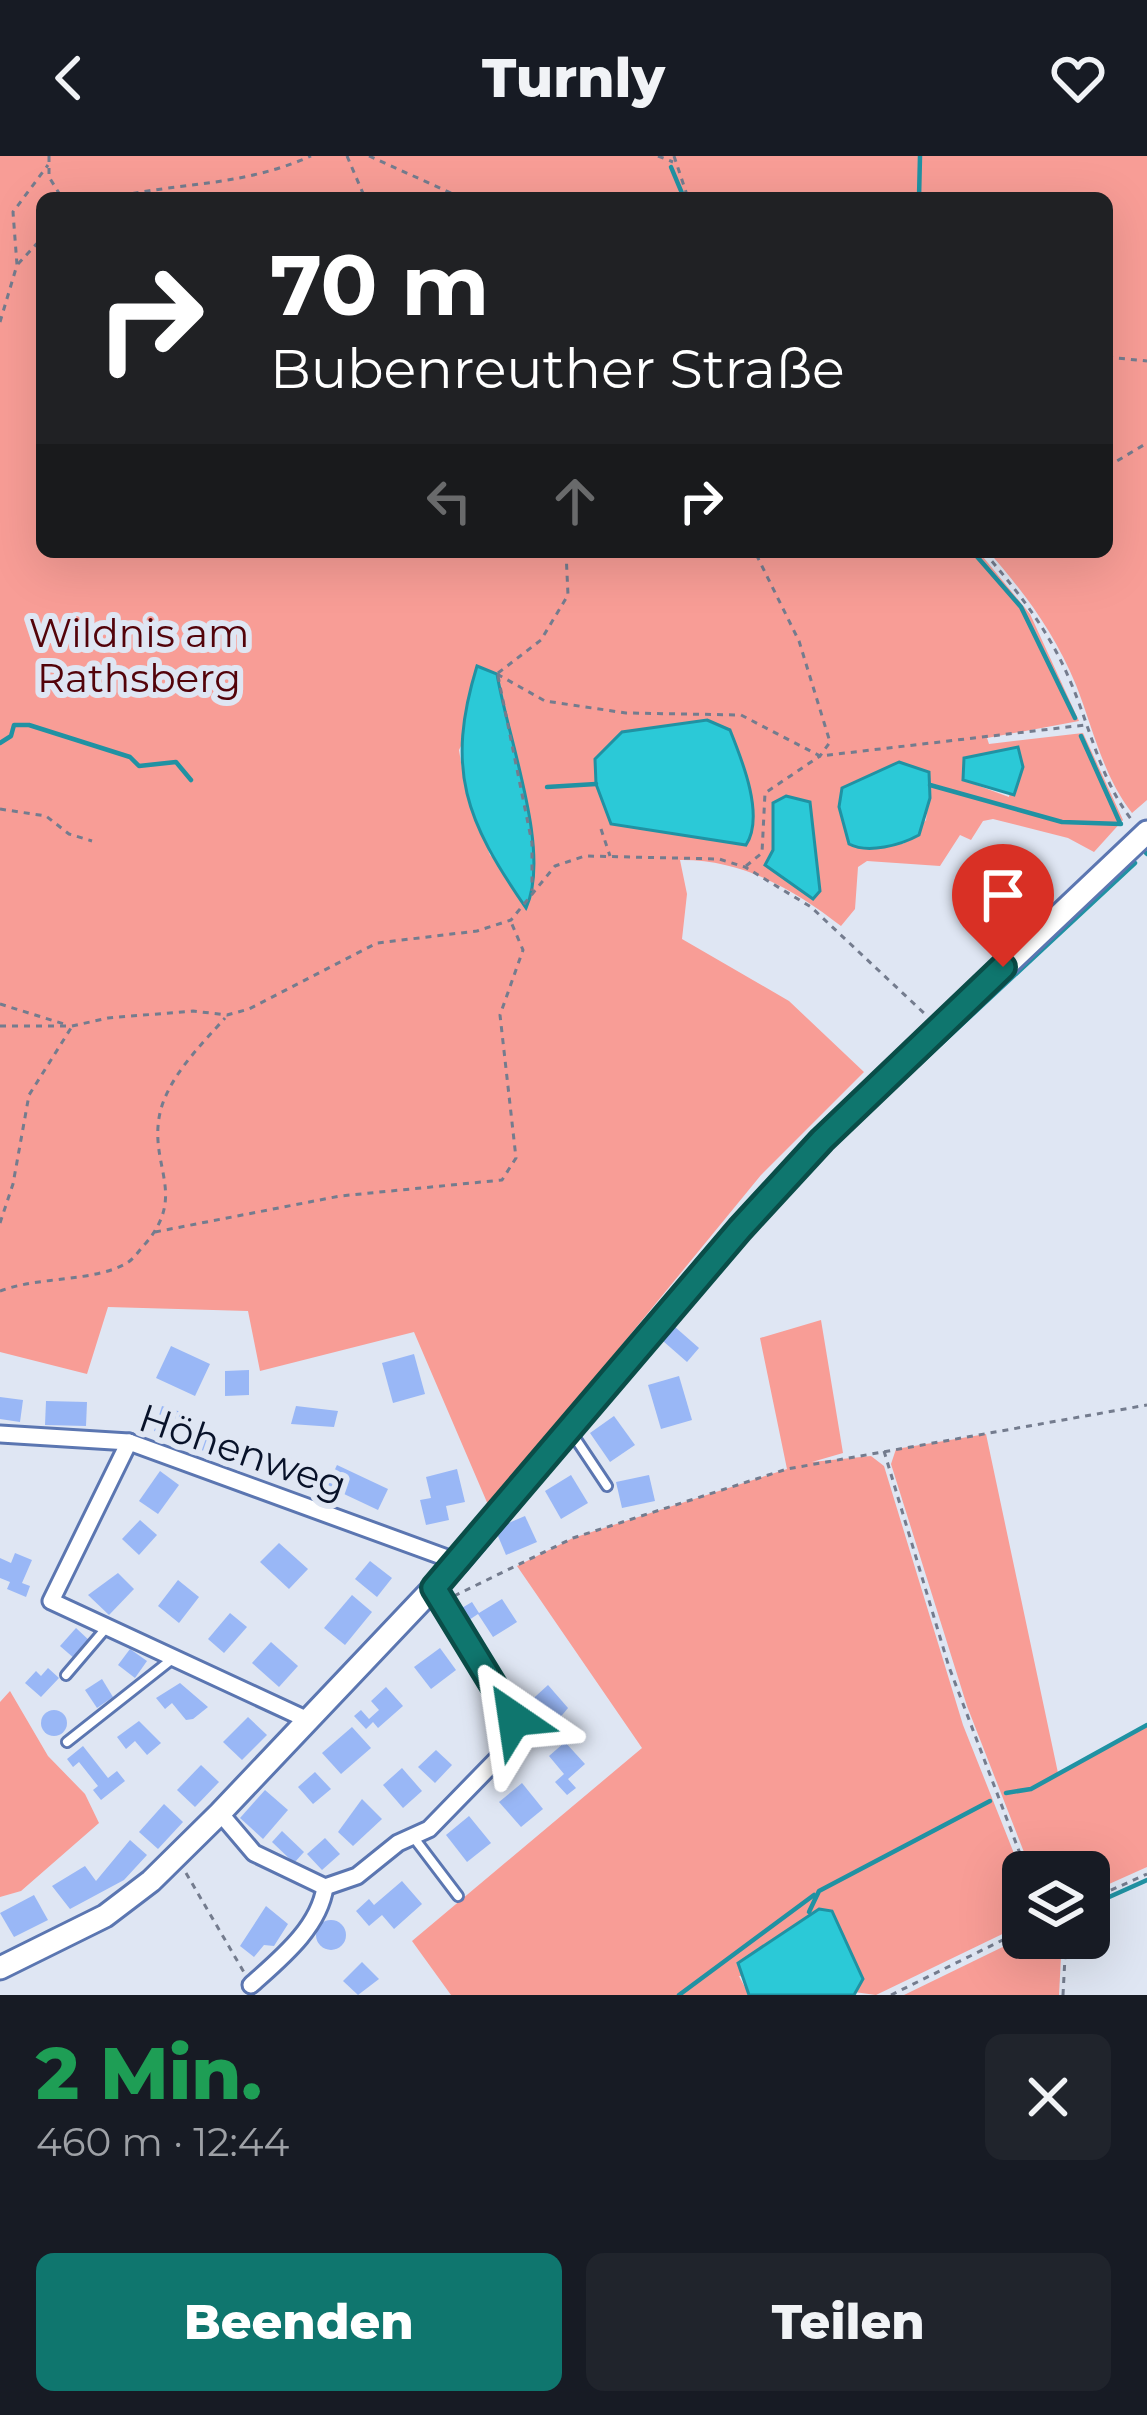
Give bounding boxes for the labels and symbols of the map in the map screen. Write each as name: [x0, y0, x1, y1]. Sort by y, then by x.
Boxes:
park label: Wildnis am Rathsberg: [29, 609, 249, 702]
pin: [952, 844, 1054, 967]
street label: Höhenweg: [133, 1393, 353, 1509]
position arrow: [451, 1656, 577, 1782]

